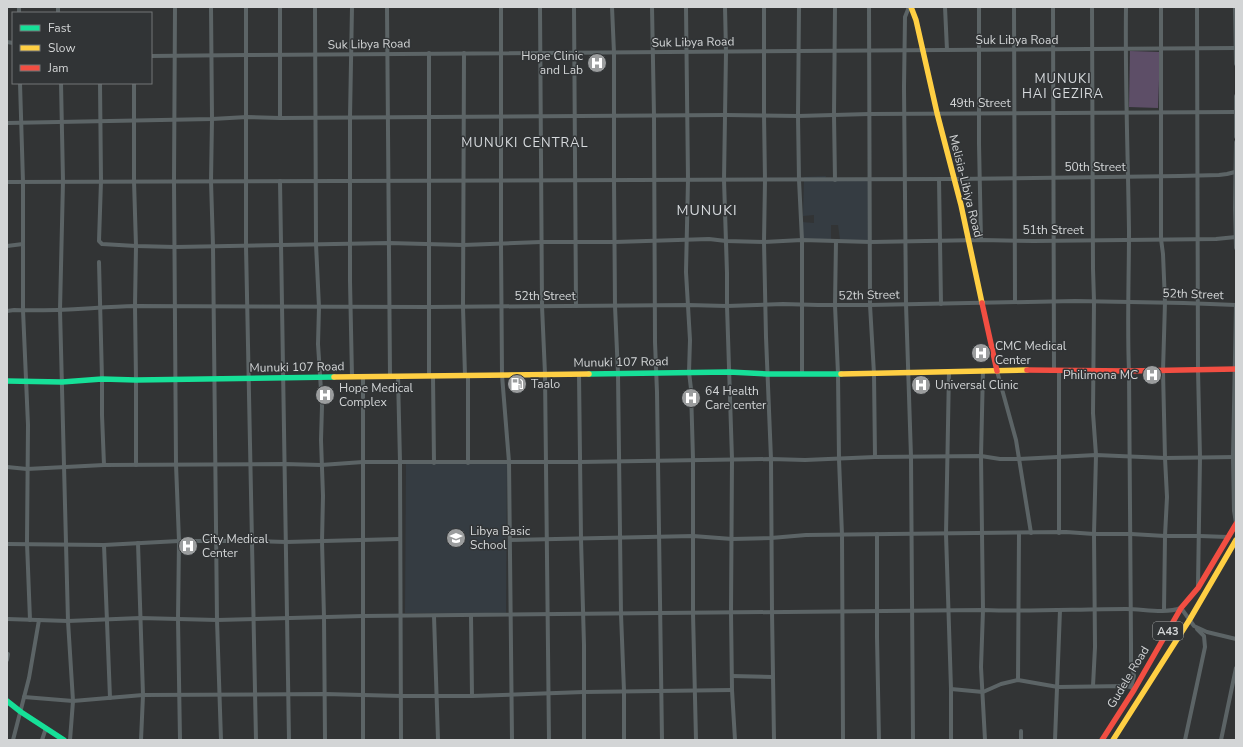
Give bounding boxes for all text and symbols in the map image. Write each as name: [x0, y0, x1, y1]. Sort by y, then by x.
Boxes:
legend: [12, 12, 152, 84]
text: Fast: [48, 20, 71, 36]
street label: Suk Libya Road: [976, 32, 1058, 48]
street label: Suk Libya Road: [651, 33, 735, 51]
street label: Suk Libya Road: [327, 35, 411, 53]
text: Slow: [48, 40, 76, 56]
place label: Hope Clinic and Lab: [521, 48, 583, 78]
hospital icon: Hope Clinic and Lab: [586, 52, 608, 74]
text: Jam: [47, 60, 69, 76]
district label: MUNUKI HAI GEZIRA: [1022, 70, 1104, 103]
street label: 49th Street: [949, 95, 1011, 111]
street label: Melisia-Libiya Road: [945, 133, 987, 239]
district label: MUNUKI CENTRAL: [461, 134, 589, 152]
street label: 50th Street: [1064, 159, 1126, 175]
district label: MUNUKI: [676, 201, 738, 220]
street label: 51th Street: [1022, 222, 1084, 238]
street label: 52th Street: [1162, 285, 1225, 303]
street label: 52th Street: [838, 286, 901, 304]
street label: 52th Street: [514, 288, 576, 304]
place label: CMC Medical Center: [995, 338, 1067, 368]
hospital icon: CMC Medical Center: [970, 342, 992, 364]
street label: Munuki 107 Road: [573, 353, 669, 371]
street label: Munuki 107 Road: [249, 358, 345, 376]
hospital icon: Philimona MC: [1141, 364, 1163, 386]
place label: Philimona MC: [1063, 367, 1138, 383]
fuel station icon: Taalo: [506, 373, 528, 395]
hospital icon: Universal Clinic: [910, 374, 932, 396]
place label: Taalo: [531, 376, 561, 392]
place label: Universal Clinic: [935, 377, 1019, 393]
place label: Hope Medical Complex: [339, 380, 414, 410]
place label: 64 Health Care center: [705, 383, 767, 413]
hospital icon: Hope Medical Complex: [314, 384, 336, 406]
hospital icon: 64 Health Care center: [680, 387, 702, 409]
place label: Libya Basic School: [470, 523, 531, 553]
school or university icon: Libya Basic School: [445, 527, 467, 549]
place label: City Medical Center: [202, 531, 269, 561]
hospital icon: City Medical Center: [177, 535, 199, 557]
road number: A43: [1153, 622, 1183, 640]
street label: Gudele Road: [1103, 643, 1153, 711]

